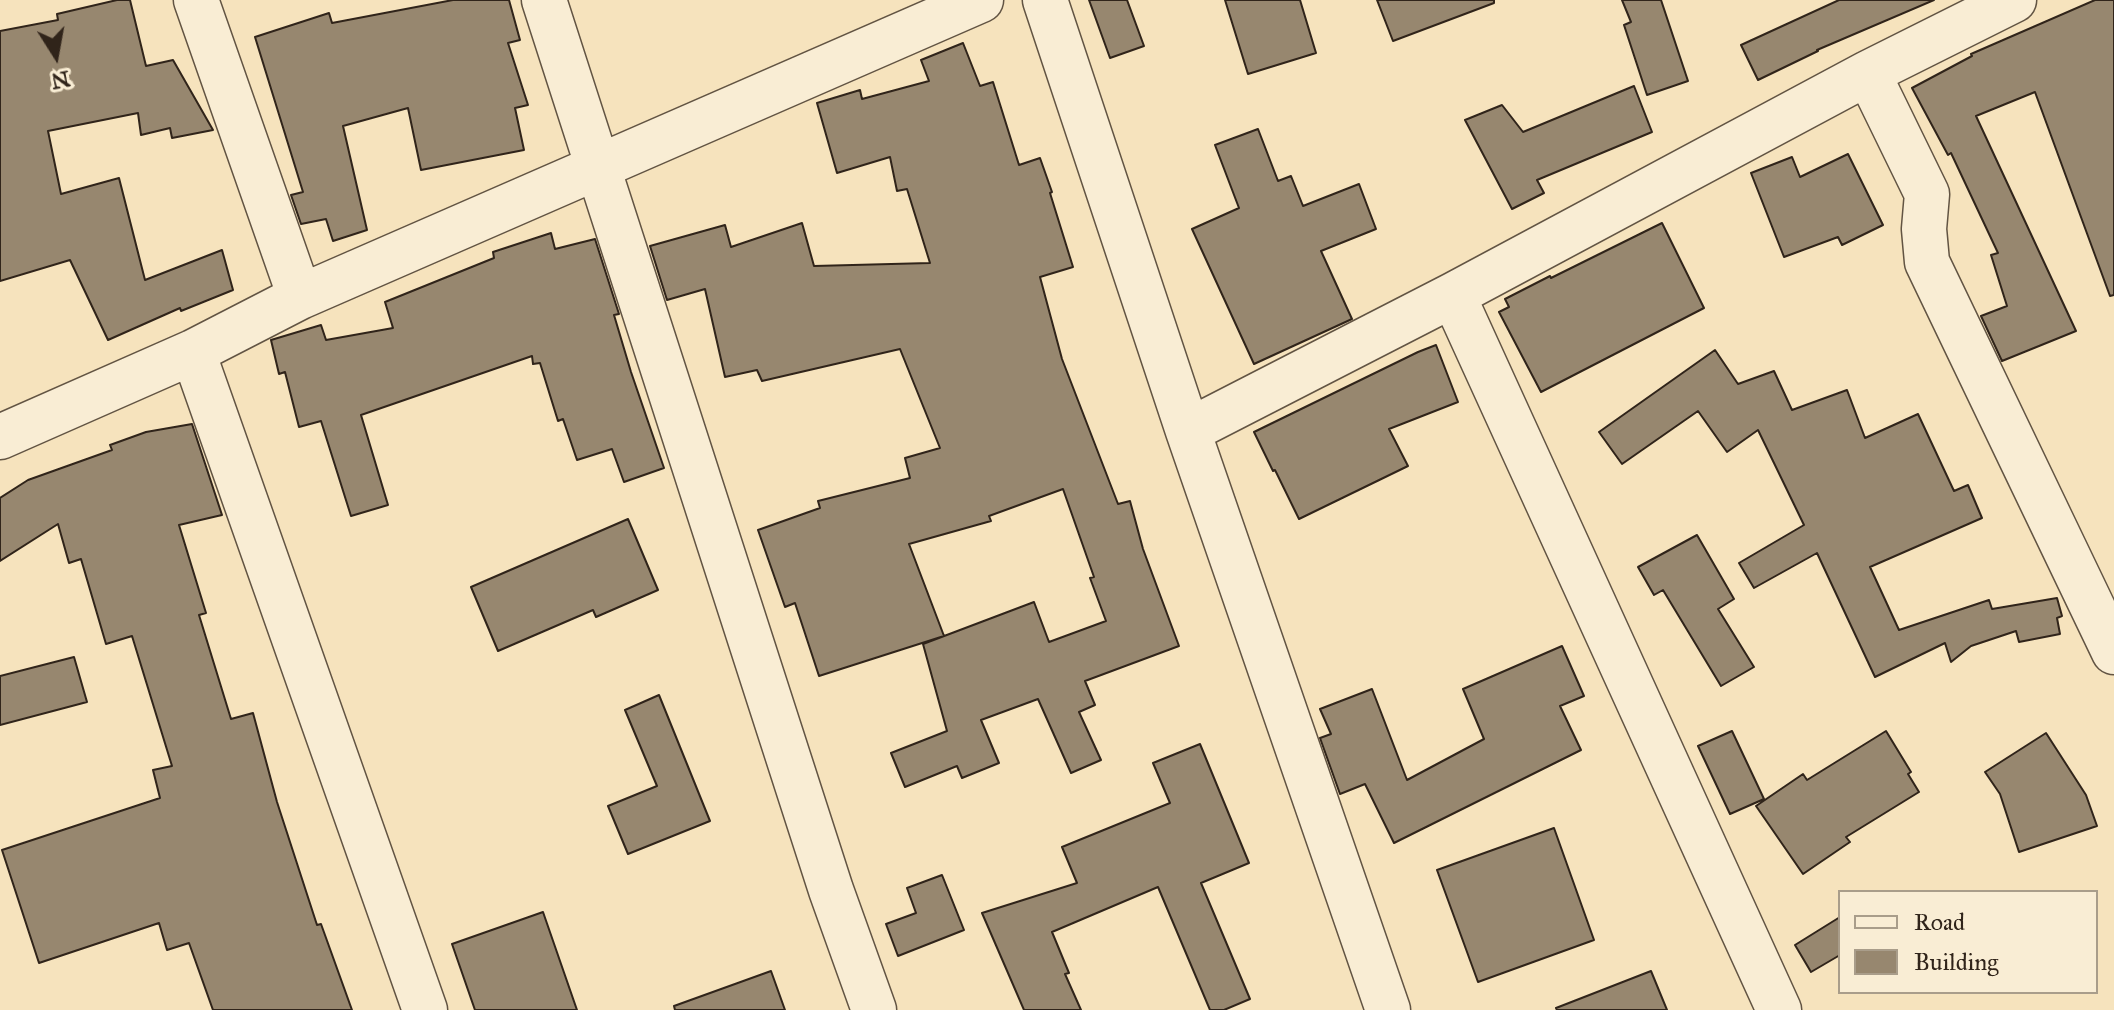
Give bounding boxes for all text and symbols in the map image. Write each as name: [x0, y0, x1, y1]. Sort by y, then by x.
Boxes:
north arrow: [16, 16, 96, 96]
text: N: [49, 65, 72, 95]
legend: [1838, 890, 2098, 994]
text: Road: [1914, 907, 1965, 937]
text: Building: [1914, 947, 1999, 977]

